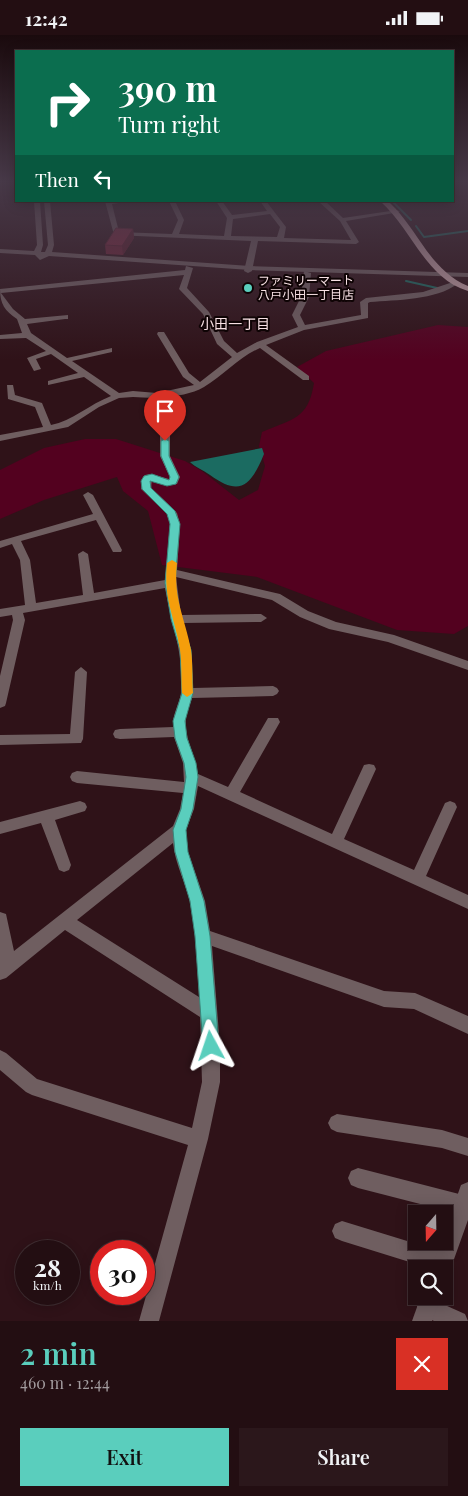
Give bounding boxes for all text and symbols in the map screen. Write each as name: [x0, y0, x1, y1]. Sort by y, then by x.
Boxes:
text: 12:42: [25, 5, 68, 31]
text: 390 m: [118, 64, 217, 111]
icon: right: [35, 70, 100, 135]
text: Turn right: [118, 109, 220, 139]
icon: left: [89, 165, 117, 193]
text: Then: [35, 166, 79, 192]
place label: ファミリーマート 八戸小田一丁目店: [258, 272, 354, 302]
marker: ファミリーマート 八戸小田一丁目店: [242, 282, 254, 294]
district label: 小田一丁目: [200, 314, 270, 333]
pin: [144, 390, 186, 441]
icon: arrive: [151, 397, 179, 425]
position arrow: [184, 1019, 236, 1071]
north arrow: [408, 1205, 452, 1250]
map controls: [408, 1205, 453, 1305]
speed limit sign: 30: [90, 1240, 155, 1305]
text: 28: [34, 1250, 61, 1283]
button: search: [408, 1260, 453, 1305]
text: km/h: [33, 1277, 62, 1293]
text: 2 min: [20, 1333, 97, 1373]
button: close: [396, 1338, 448, 1390]
text: 460 m · 12:44: [20, 1372, 110, 1393]
button: Exit: [20, 1428, 229, 1486]
button: Share: [239, 1428, 448, 1486]

